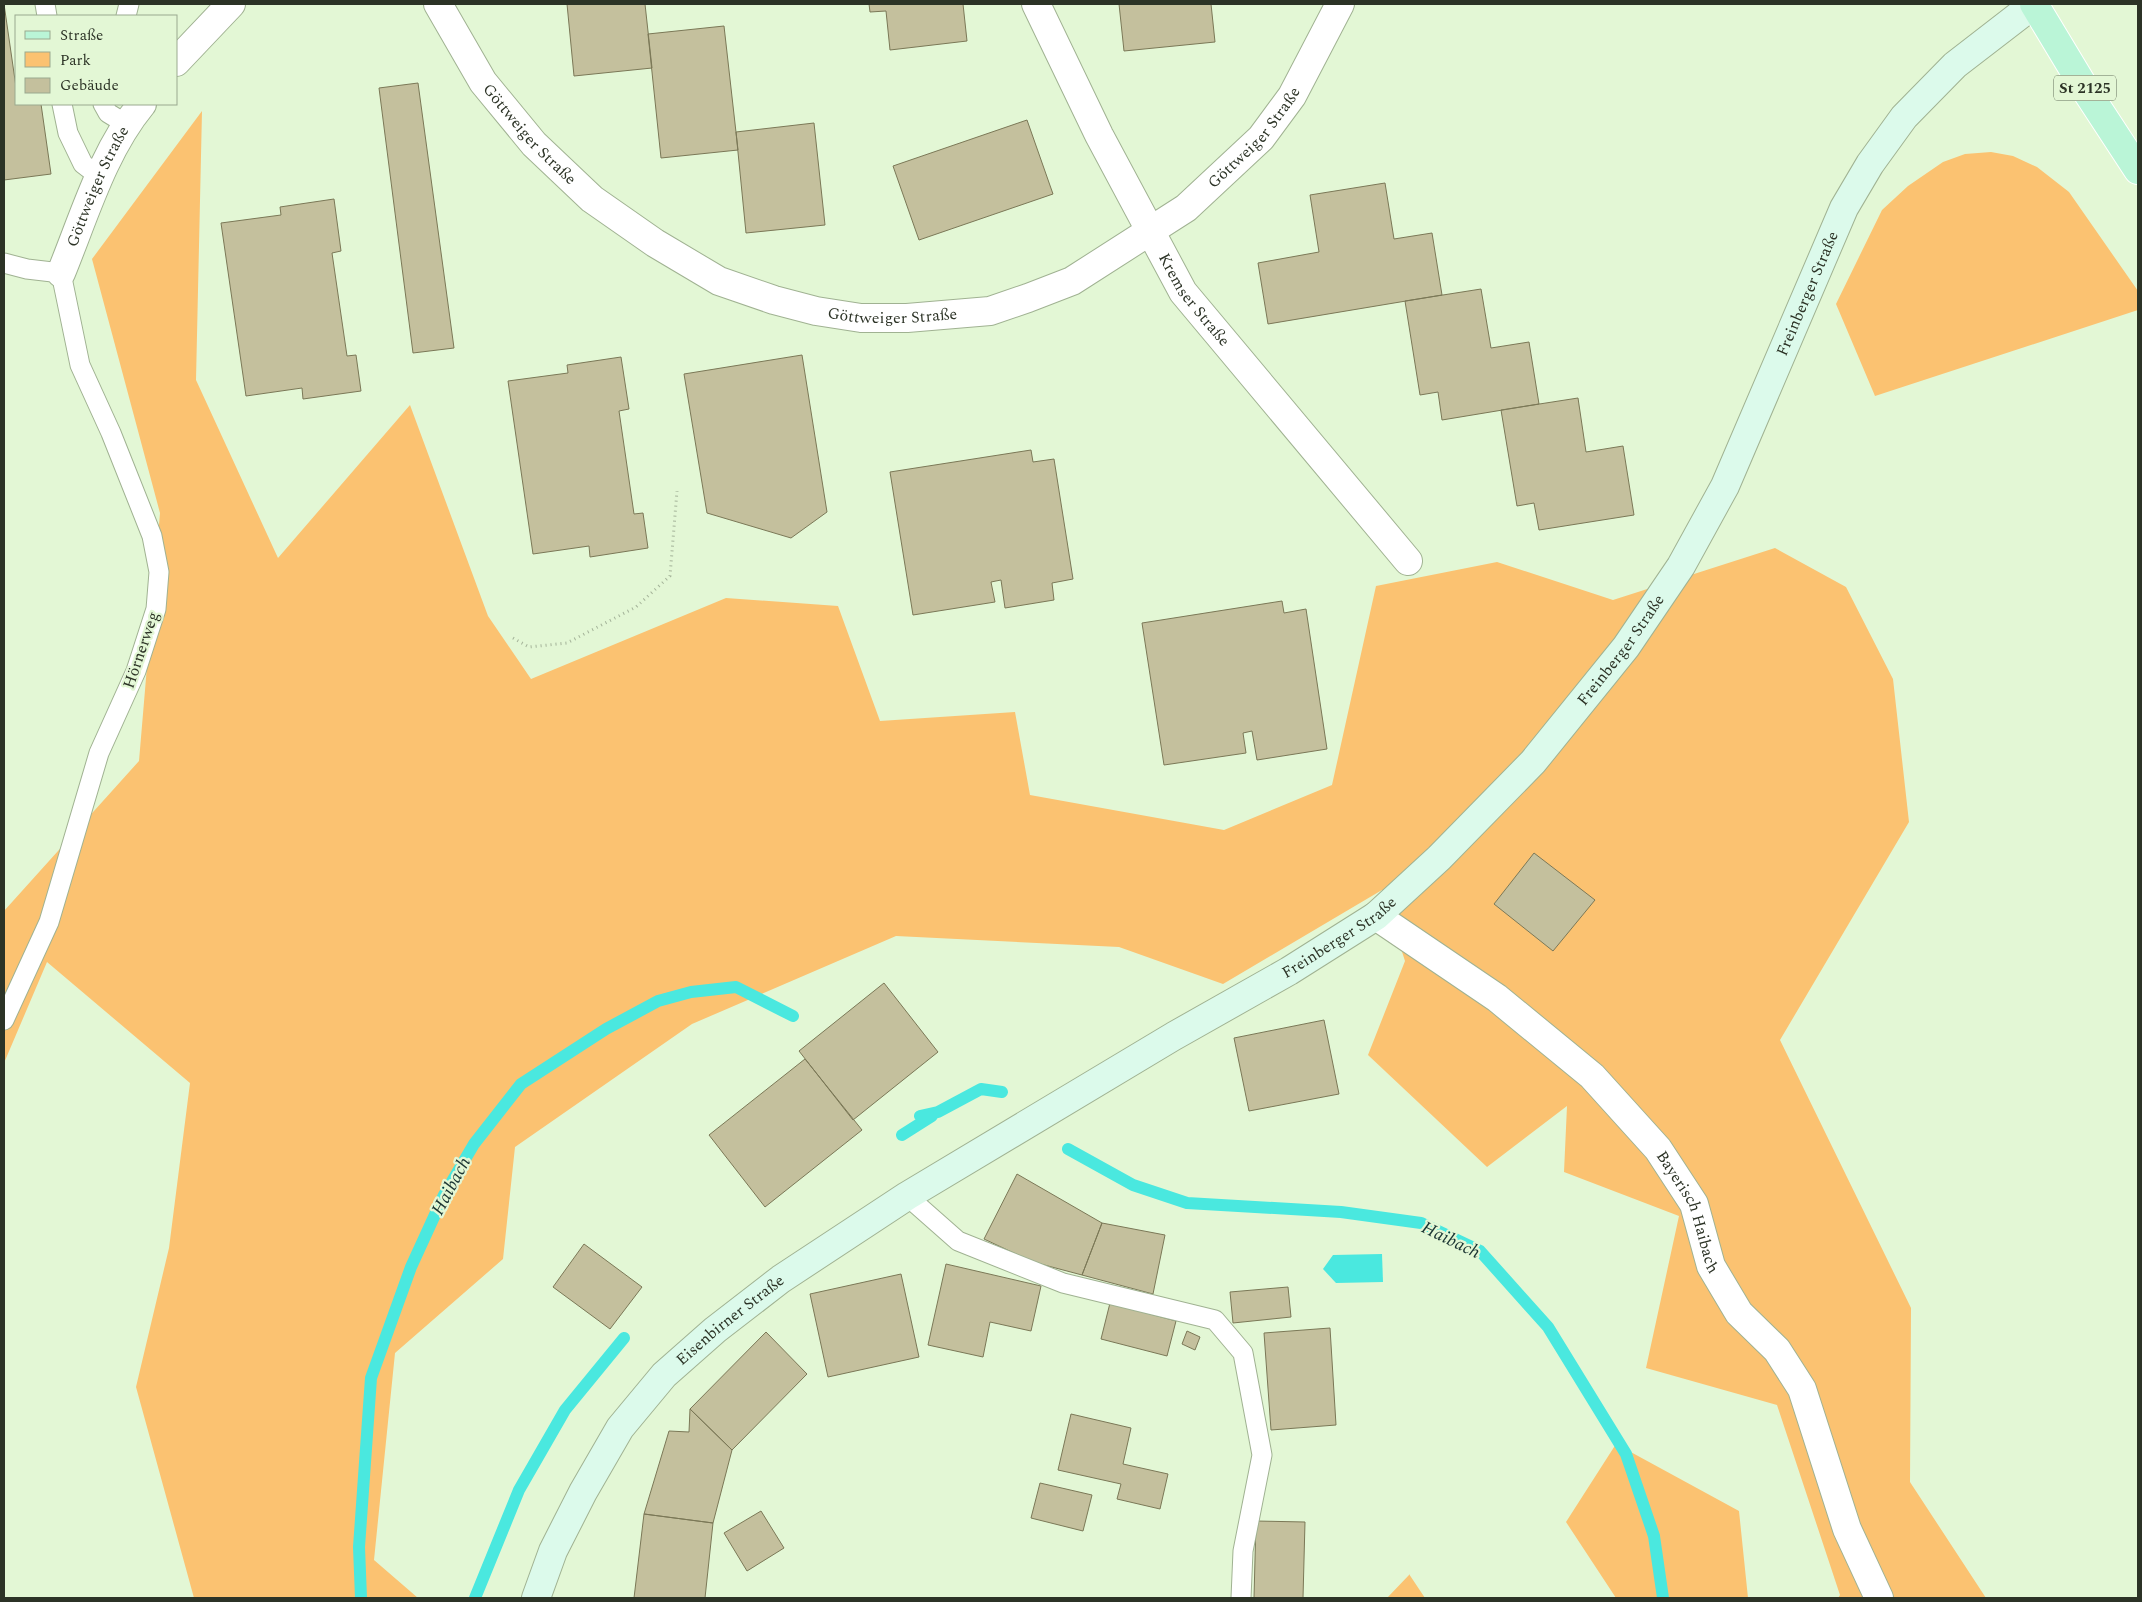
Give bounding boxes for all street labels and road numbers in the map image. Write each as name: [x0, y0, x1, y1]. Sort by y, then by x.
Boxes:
road number: St 2125: [2054, 76, 2116, 100]
street label: Göttweiger Straße: [477, 78, 582, 190]
street label: Göttweiger Straße: [1202, 83, 1307, 194]
street label: Göttweiger Straße: [60, 121, 135, 250]
street label: Freinberger Straße: [1770, 227, 1845, 360]
street label: Kremser Straße: [1152, 249, 1236, 352]
street label: Göttweiger Straße: [826, 301, 958, 330]
street label: Freinberger Straße: [1571, 589, 1670, 711]
street label: Hörnerweg: [117, 608, 165, 692]
street label: Freinberger Straße: [1277, 891, 1402, 985]
street label: Bayerisch Haibach: [1650, 1146, 1725, 1278]
street label: Eisenbirner Straße: [671, 1269, 789, 1371]

